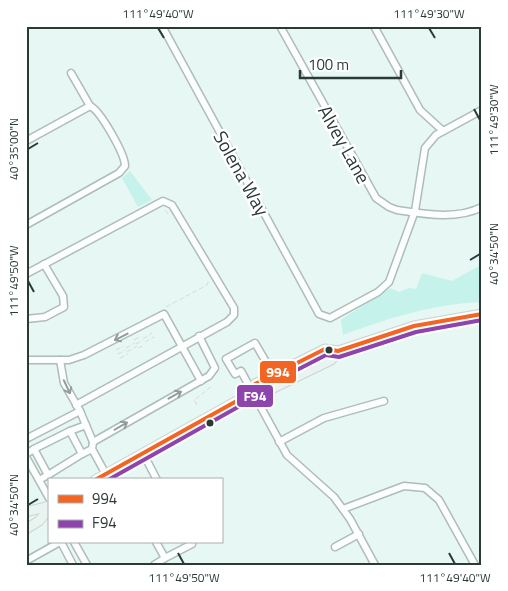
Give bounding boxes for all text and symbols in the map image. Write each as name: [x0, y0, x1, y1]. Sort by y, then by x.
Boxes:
text: 111°49'40"W: [122, 4, 194, 23]
text: 111°49'30"W: [393, 4, 465, 23]
scale bar: [300, 48, 402, 80]
text: 100 m: [308, 53, 349, 76]
text: 111°49'30"W: [484, 84, 503, 156]
street label: Alvey Lane: [311, 99, 379, 189]
text: 40°35'00"N: [4, 118, 23, 180]
street label: Solena Way: [207, 125, 277, 221]
text: 40°34'50"N: [484, 223, 503, 285]
text: 111°49'50"W: [4, 245, 23, 317]
one-way arrow: [114, 333, 129, 342]
unlabelled marker: [324, 345, 334, 355]
line badge: 994: [259, 360, 297, 384]
text: 994: [266, 361, 290, 382]
one-way arrow: [62, 379, 72, 394]
line badge: F94: [236, 384, 274, 408]
text: F94: [243, 385, 267, 406]
one-way arrow: [167, 390, 182, 400]
unlabelled marker: [205, 418, 215, 428]
one-way arrow: [113, 420, 127, 430]
text: 40°34'50"N: [4, 474, 23, 536]
legend: [48, 478, 222, 544]
text: 994: [92, 487, 117, 510]
text: F94: [92, 511, 117, 534]
text: 111°49'50"W: [148, 568, 220, 587]
text: 111°49'40"W: [419, 568, 491, 587]

